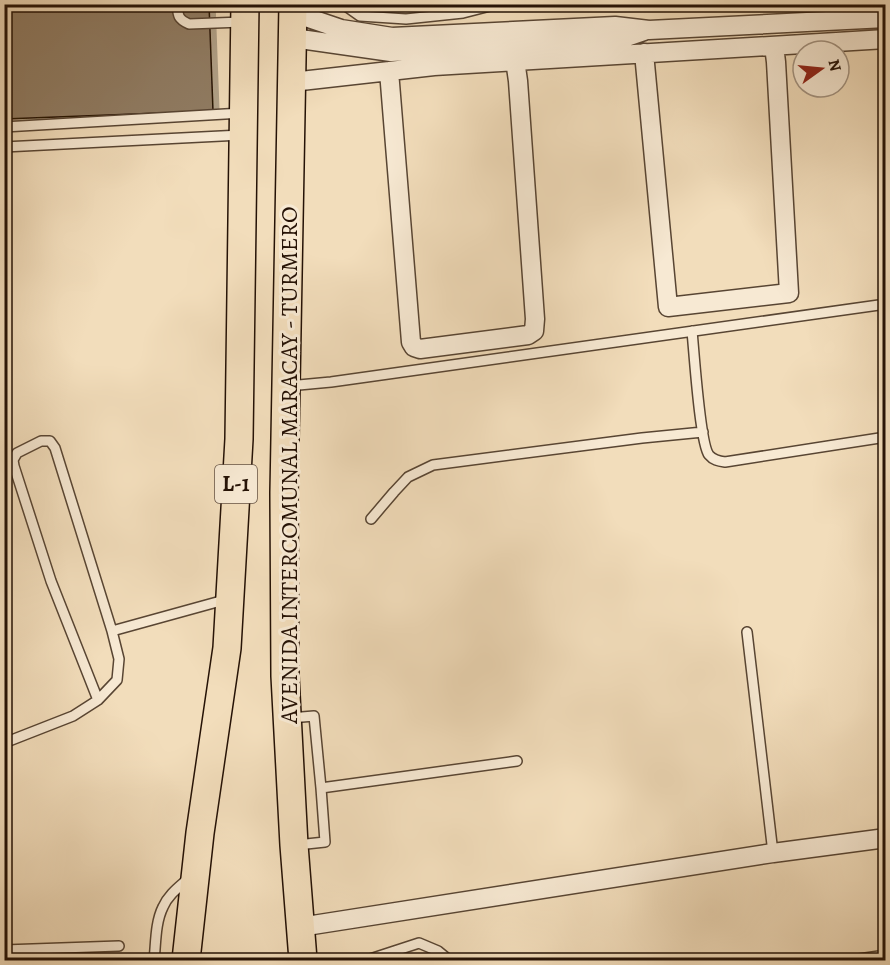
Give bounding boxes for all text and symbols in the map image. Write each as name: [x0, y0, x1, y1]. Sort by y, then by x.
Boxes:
north arrow: [791, 39, 851, 99]
text: N: [822, 57, 847, 74]
street label: AVENIDA INTERCOMUNAL MARACAY - TURMERO: [273, 206, 305, 725]
road number: L-1: [215, 465, 257, 503]

